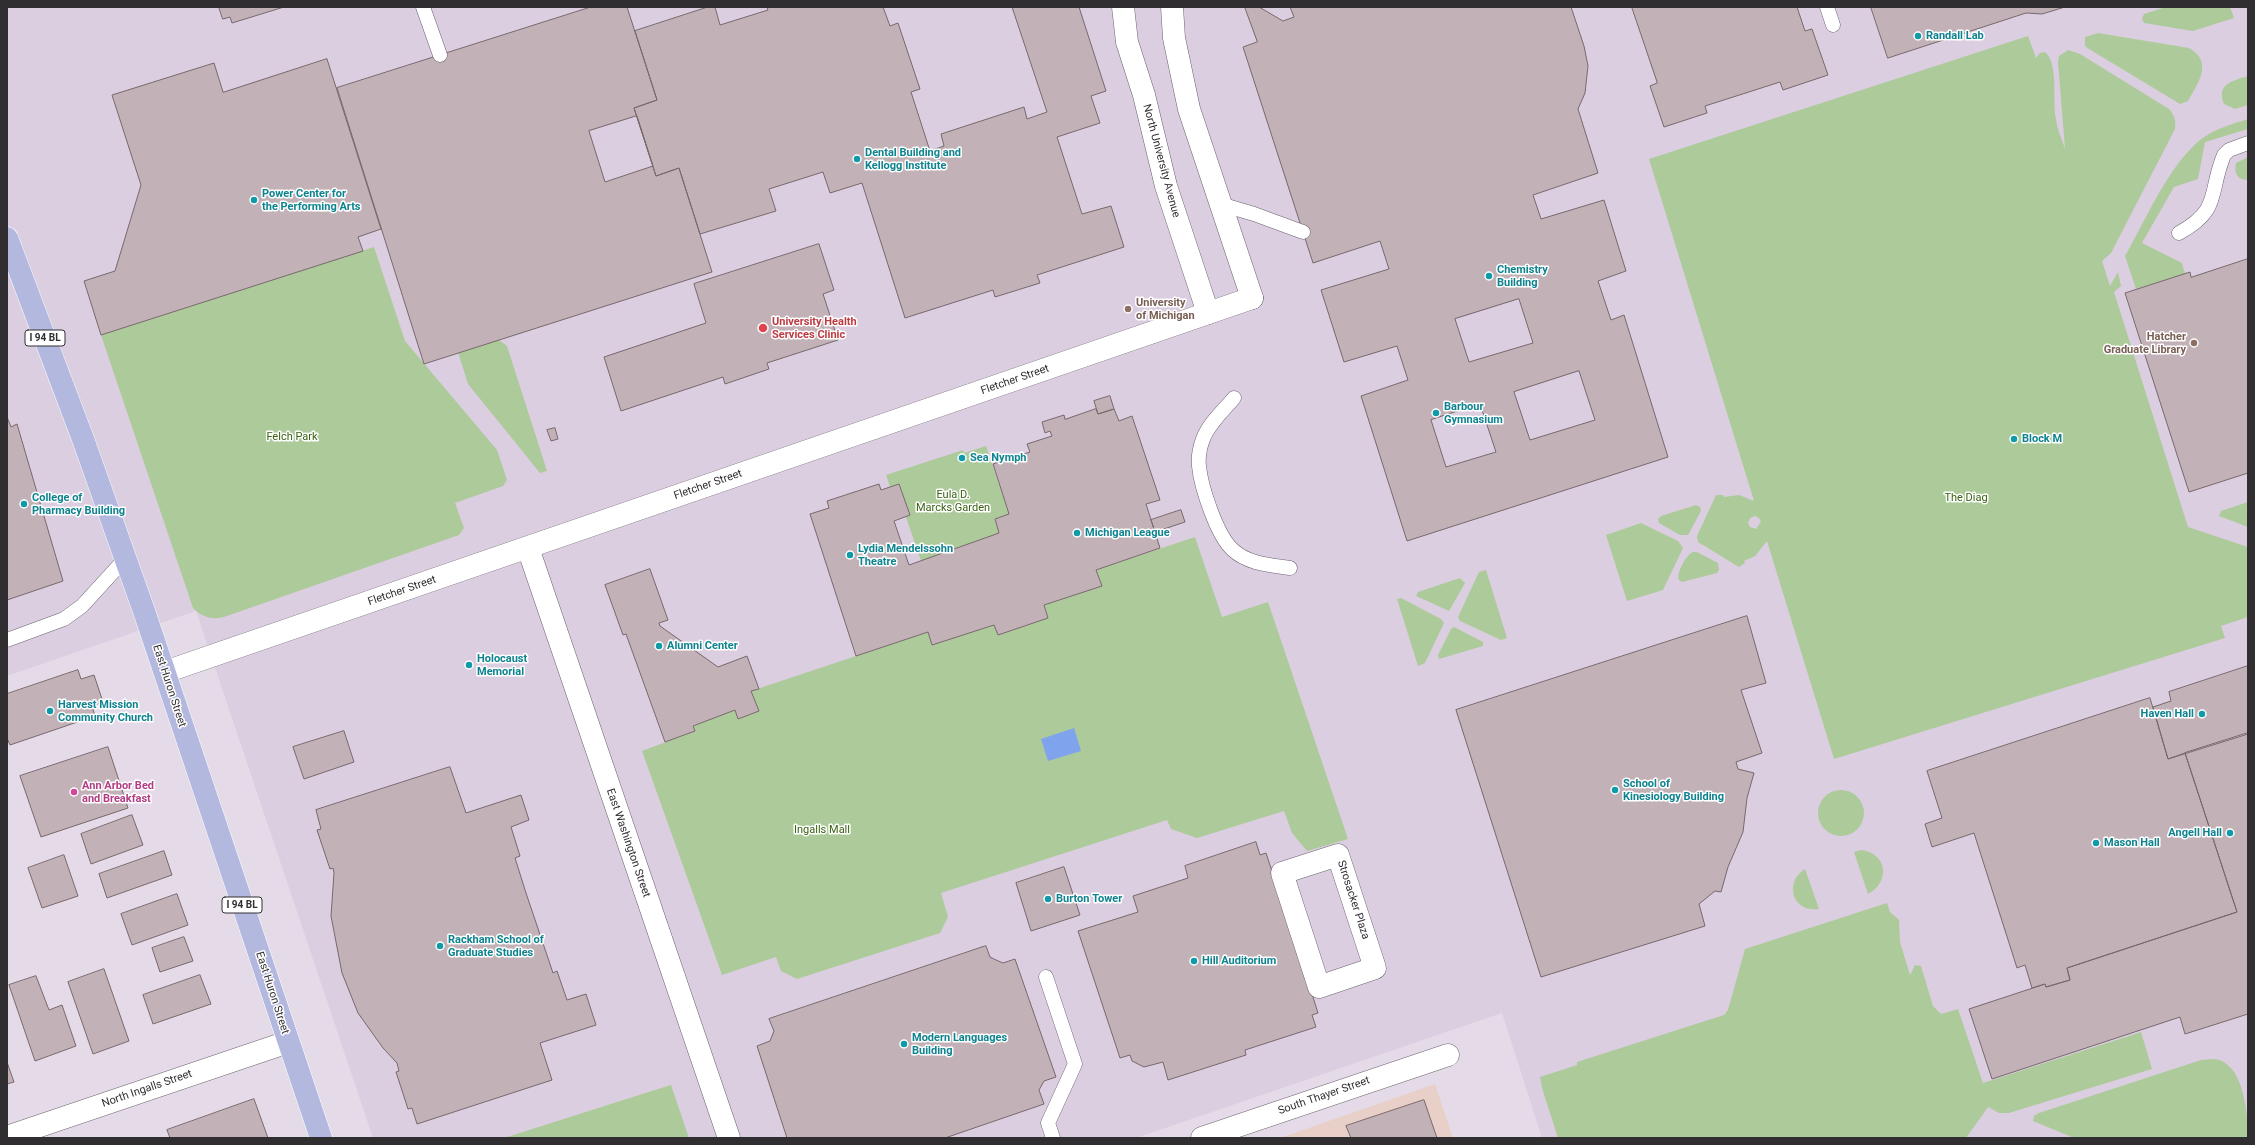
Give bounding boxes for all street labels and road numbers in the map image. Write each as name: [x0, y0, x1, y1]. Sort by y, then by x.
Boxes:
street label: North University Avenue: [1139, 103, 1183, 219]
road number: I 94 BL: [25, 330, 65, 346]
street label: Fletcher Street: [979, 362, 1051, 398]
street label: Fletcher Street: [672, 467, 744, 503]
street label: Fletcher Street: [366, 573, 438, 609]
street label: East Huron Street: [149, 643, 189, 729]
street label: East Washington Street: [603, 787, 653, 899]
street label: Strosacker Plaza: [1334, 859, 1372, 941]
road number: I 94 BL: [222, 897, 262, 913]
street label: East Huron Street: [252, 950, 292, 1036]
street label: North Ingalls Street: [100, 1067, 194, 1111]
street label: South Thayer Street: [1276, 1074, 1372, 1118]

